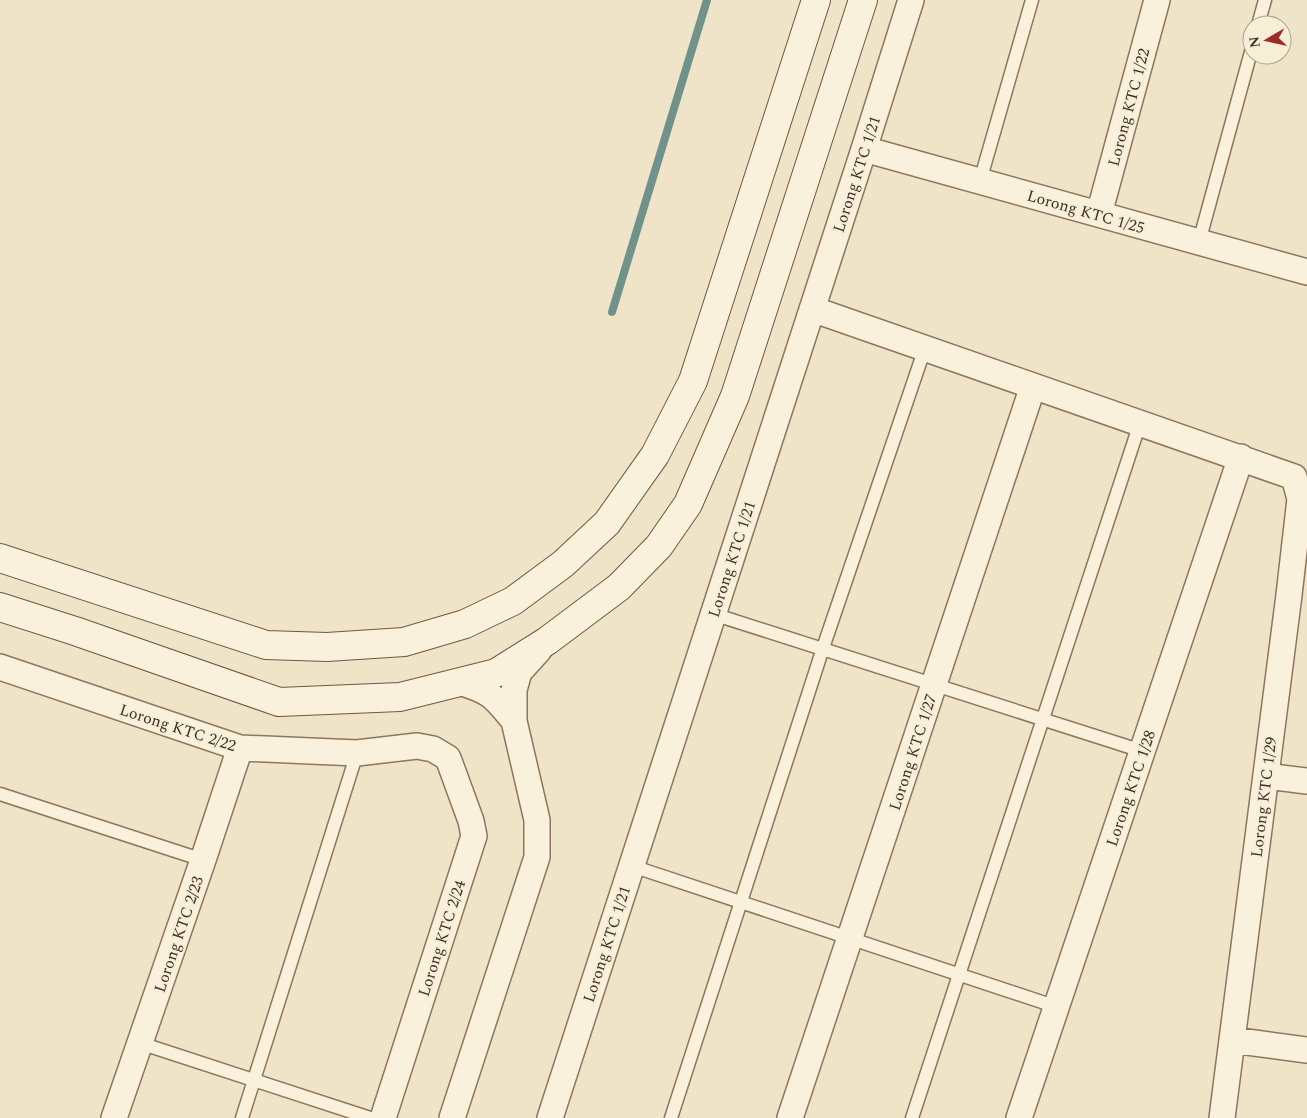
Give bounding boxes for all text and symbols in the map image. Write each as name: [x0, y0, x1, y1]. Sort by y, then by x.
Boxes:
north arrow: [1242, 15, 1292, 65]
text: N: [1243, 35, 1266, 49]
street label: Lorong KTC 1/22: [1102, 45, 1156, 169]
street label: Lorong KTC 1/21: [827, 113, 887, 236]
street label: Lorong KTC 1/25: [1024, 184, 1147, 240]
street label: Lorong KTC 1/21: [702, 498, 762, 621]
street label: Lorong KTC 1/27: [883, 691, 943, 814]
street label: Lorong KTC 2/22: [116, 698, 239, 758]
street label: Lorong KTC 1/28: [1100, 727, 1162, 850]
street label: Lorong KTC 1/29: [1245, 735, 1283, 859]
street label: Lorong KTC 2/23: [148, 873, 210, 996]
street label: Lorong KTC 2/24: [412, 877, 472, 1000]
street label: Lorong KTC 1/21: [577, 883, 637, 1006]

